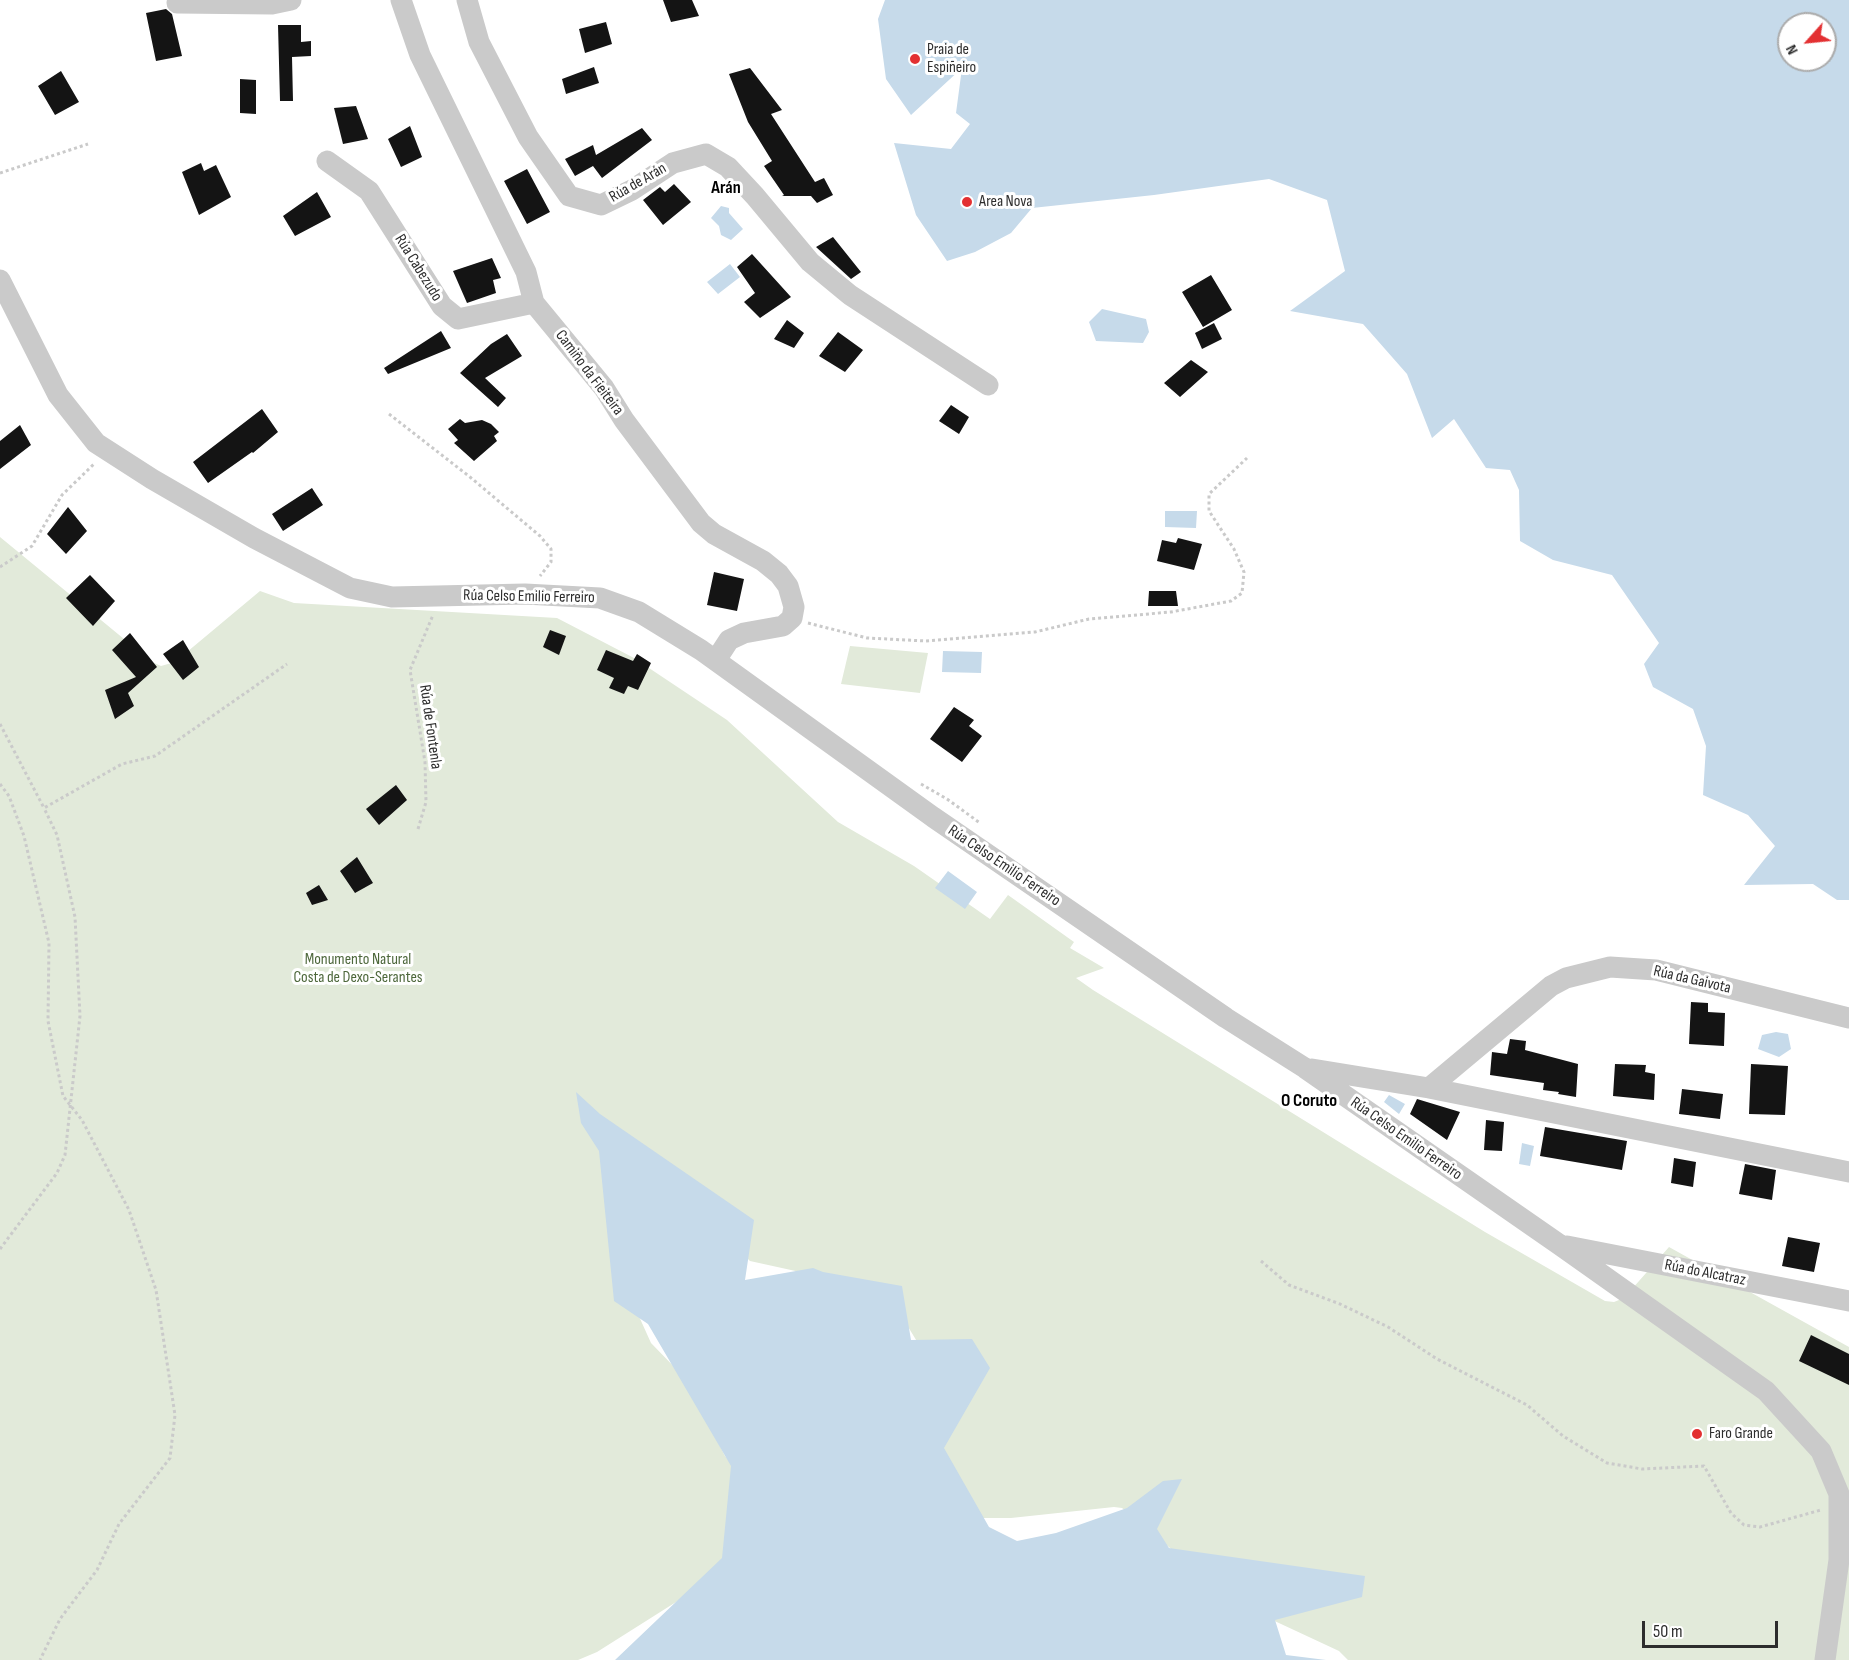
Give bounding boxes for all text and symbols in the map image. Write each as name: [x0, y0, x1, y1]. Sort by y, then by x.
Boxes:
north arrow: [1777, 12, 1837, 72]
place label: Praia de Espiñeiro: [927, 40, 976, 78]
text: N: [1782, 41, 1803, 58]
marker: Praia de Espiñeiro: [908, 52, 922, 66]
street label: Rúa de Arán: [606, 159, 670, 207]
district label: Arán: [711, 177, 741, 199]
place label: Area Nova: [979, 192, 1032, 212]
marker: Area Nova: [960, 195, 974, 209]
street label: Rúa Cabezudo: [390, 231, 446, 305]
street label: Camiño da Fieiteira: [551, 327, 627, 419]
street label: Rúa Celso Emilio Ferreiro: [463, 586, 595, 608]
street label: Rúa de Fontenla: [415, 684, 445, 770]
street label: Rúa Celso Emilio Ferreiro: [944, 821, 1064, 911]
park label: Monumento Natural Costa de Dexo-Serantes: [293, 950, 423, 988]
street label: Rúa da Gaivota: [1651, 962, 1733, 998]
district label: O Coruto: [1281, 1090, 1337, 1112]
street label: Rúa Celso Emilio Ferreiro: [1347, 1093, 1465, 1185]
street label: Rúa do Alcatraz: [1663, 1256, 1747, 1290]
place label: Faro Grande: [1709, 1424, 1773, 1444]
marker: Faro Grande: [1690, 1427, 1704, 1441]
scale bar: [1645, 1609, 1782, 1647]
text: 50 m: [1653, 1621, 1683, 1642]

